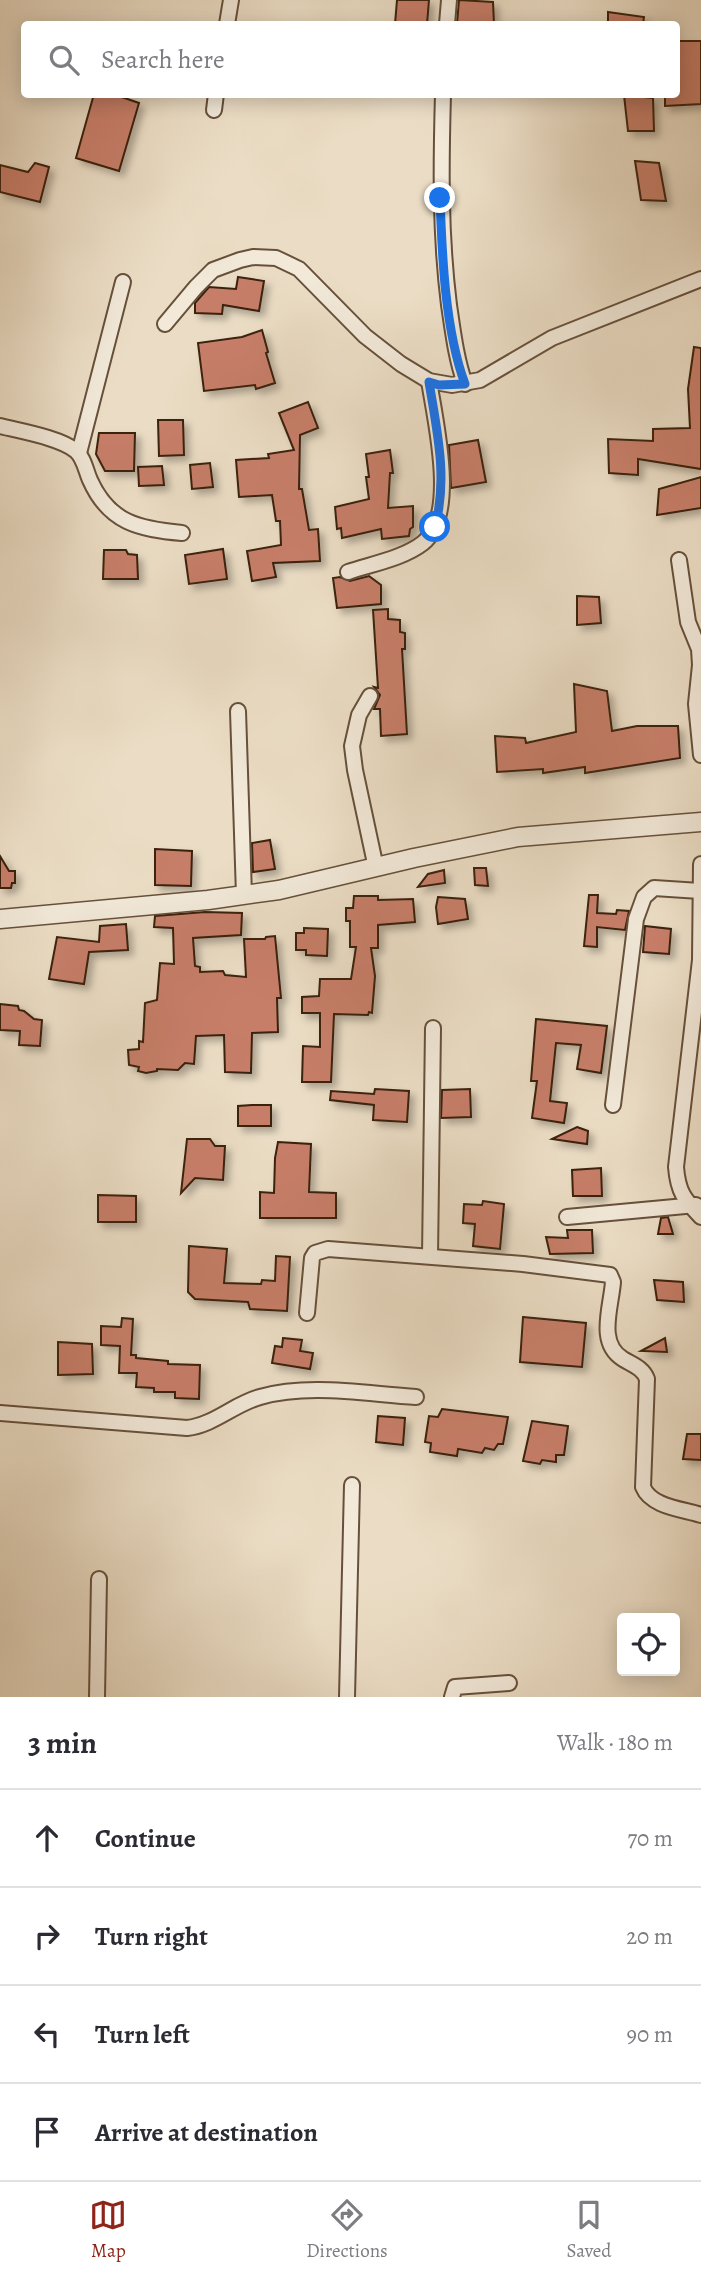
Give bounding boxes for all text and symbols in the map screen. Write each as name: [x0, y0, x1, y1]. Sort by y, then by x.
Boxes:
search box: [21, 21, 680, 98]
icon: search: [45, 41, 83, 79]
text: Search here: [101, 42, 225, 77]
route end: [424, 182, 455, 213]
route start: [419, 511, 450, 542]
map controls: [617, 1613, 680, 1676]
button: locate: [617, 1613, 680, 1676]
text: 3 min: [28, 1723, 97, 1763]
text: Walk · 180 m: [557, 1727, 673, 1758]
icon: ahead: [28, 1819, 66, 1857]
text: Continue: [95, 1821, 196, 1856]
text: 70 m: [627, 1823, 673, 1854]
icon: right: [28, 1917, 66, 1955]
text: Turn right: [95, 1919, 208, 1954]
text: 20 m: [626, 1921, 673, 1952]
icon: left: [28, 2015, 66, 2053]
text: Turn left: [95, 2017, 190, 2052]
text: 90 m: [627, 2019, 673, 2050]
icon: arrive: [28, 2113, 66, 2151]
text: Arrive at destination: [95, 2115, 318, 2150]
tab: Map: [89, 2196, 127, 2264]
tab: Directions: [306, 2196, 388, 2264]
tab: Saved: [567, 2196, 612, 2264]

